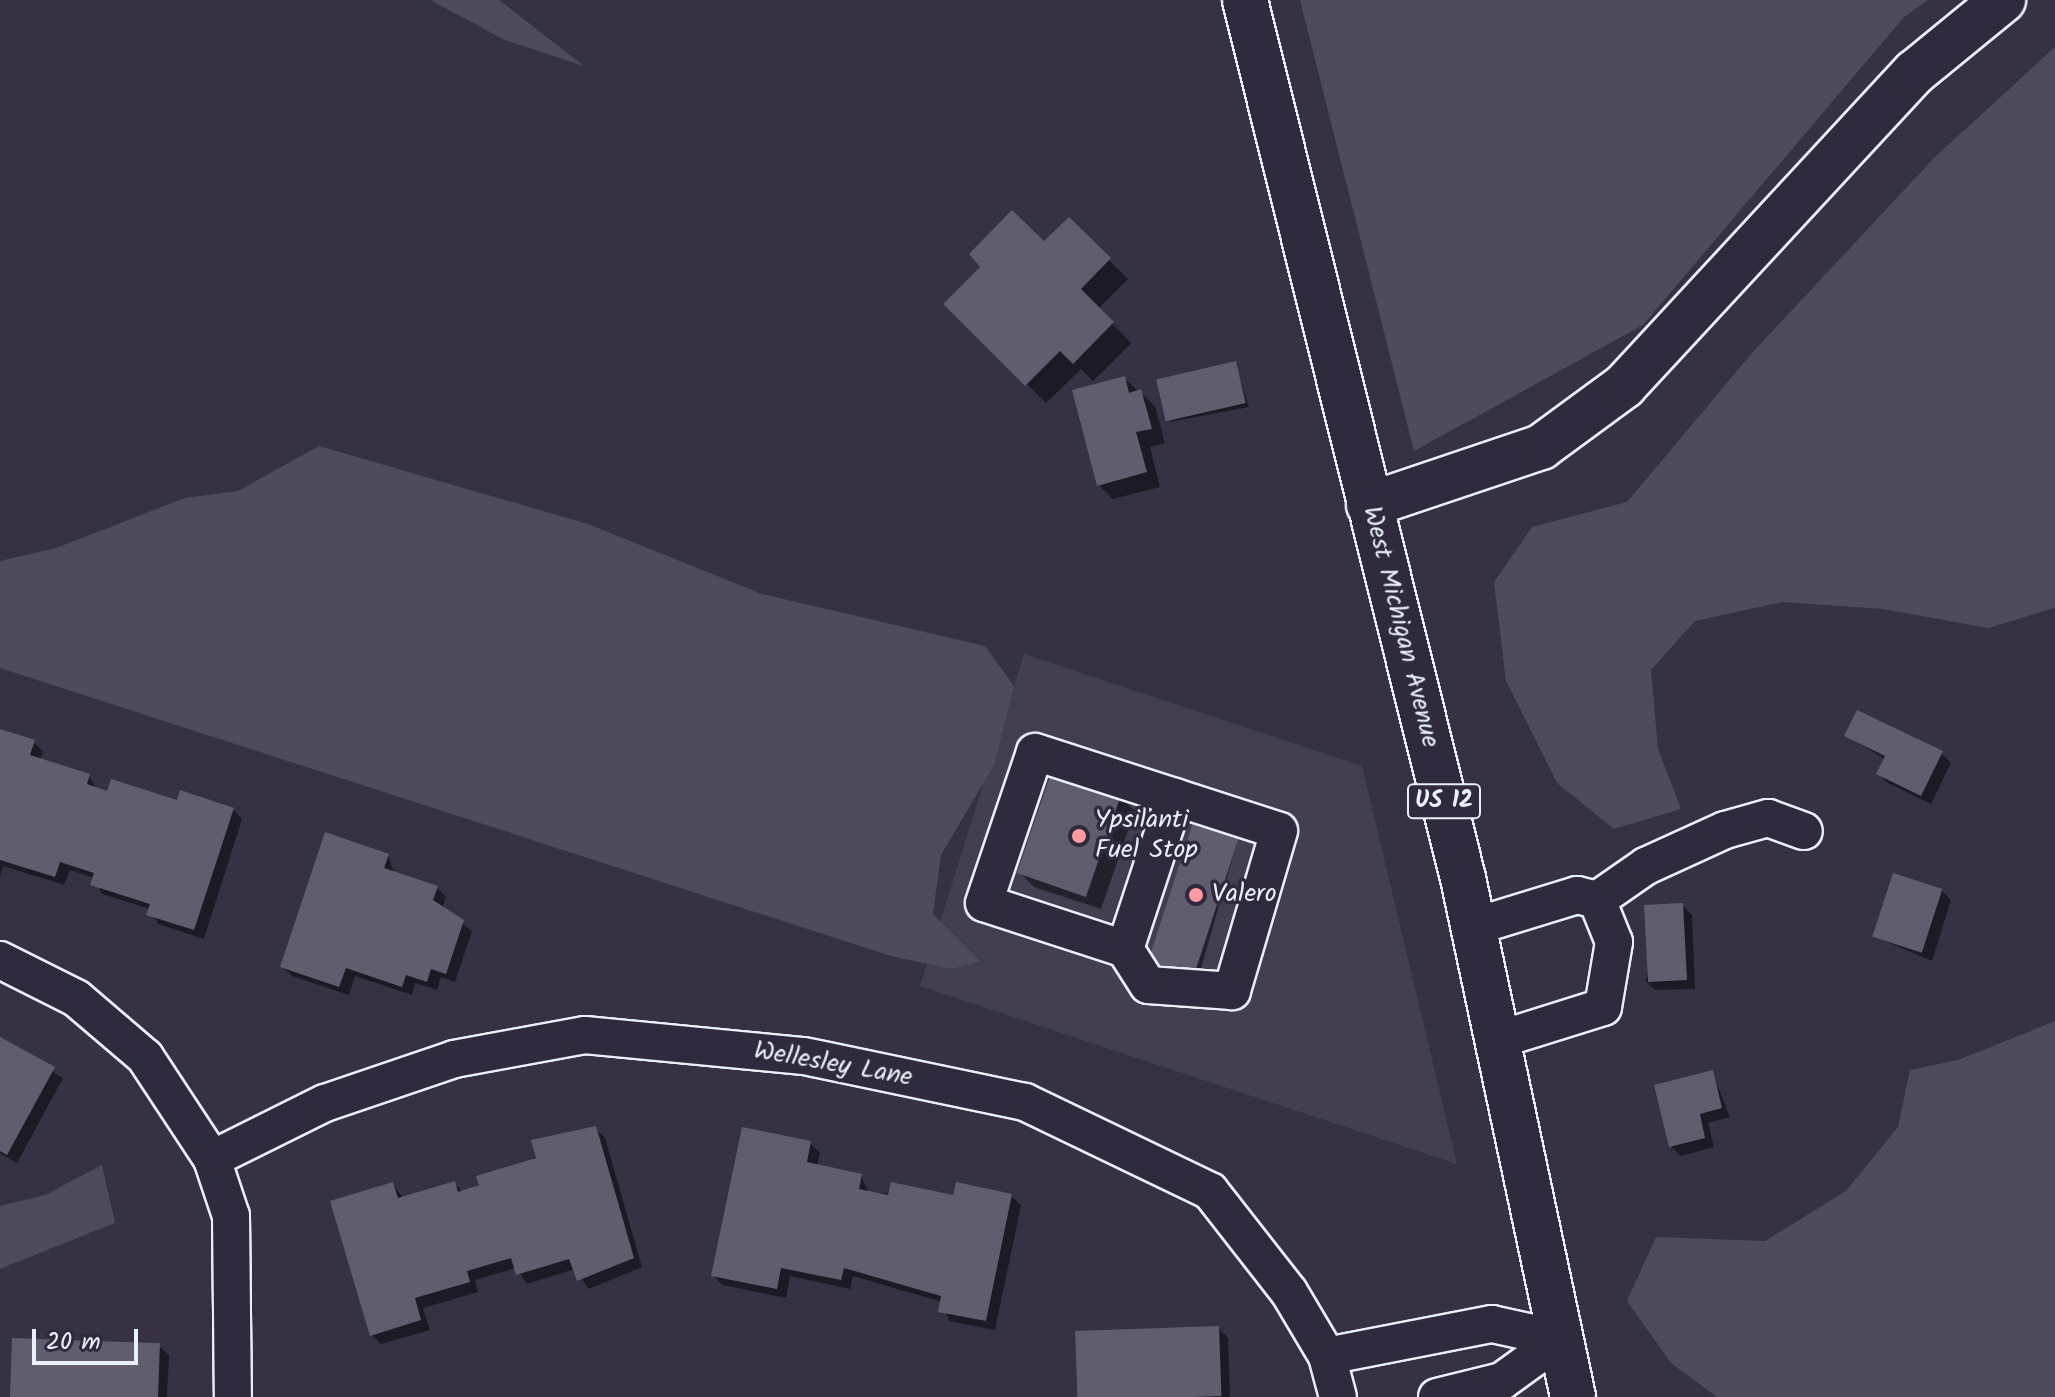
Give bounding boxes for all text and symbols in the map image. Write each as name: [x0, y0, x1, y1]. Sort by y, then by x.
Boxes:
street label: West Michigan Avenue: [1355, 503, 1445, 751]
road number: US 12: [1406, 781, 1482, 821]
place label: Ypsilanti Fuel Stop: [1095, 805, 1198, 866]
marker: Ypsilanti Fuel Stop: [1070, 827, 1088, 845]
place label: Valero: [1212, 879, 1276, 911]
marker: Valero: [1187, 886, 1205, 904]
street label: Wellesley Lane: [751, 1036, 915, 1094]
scale bar: [36, 1313, 142, 1363]
text: 20 m: [46, 1323, 101, 1362]

